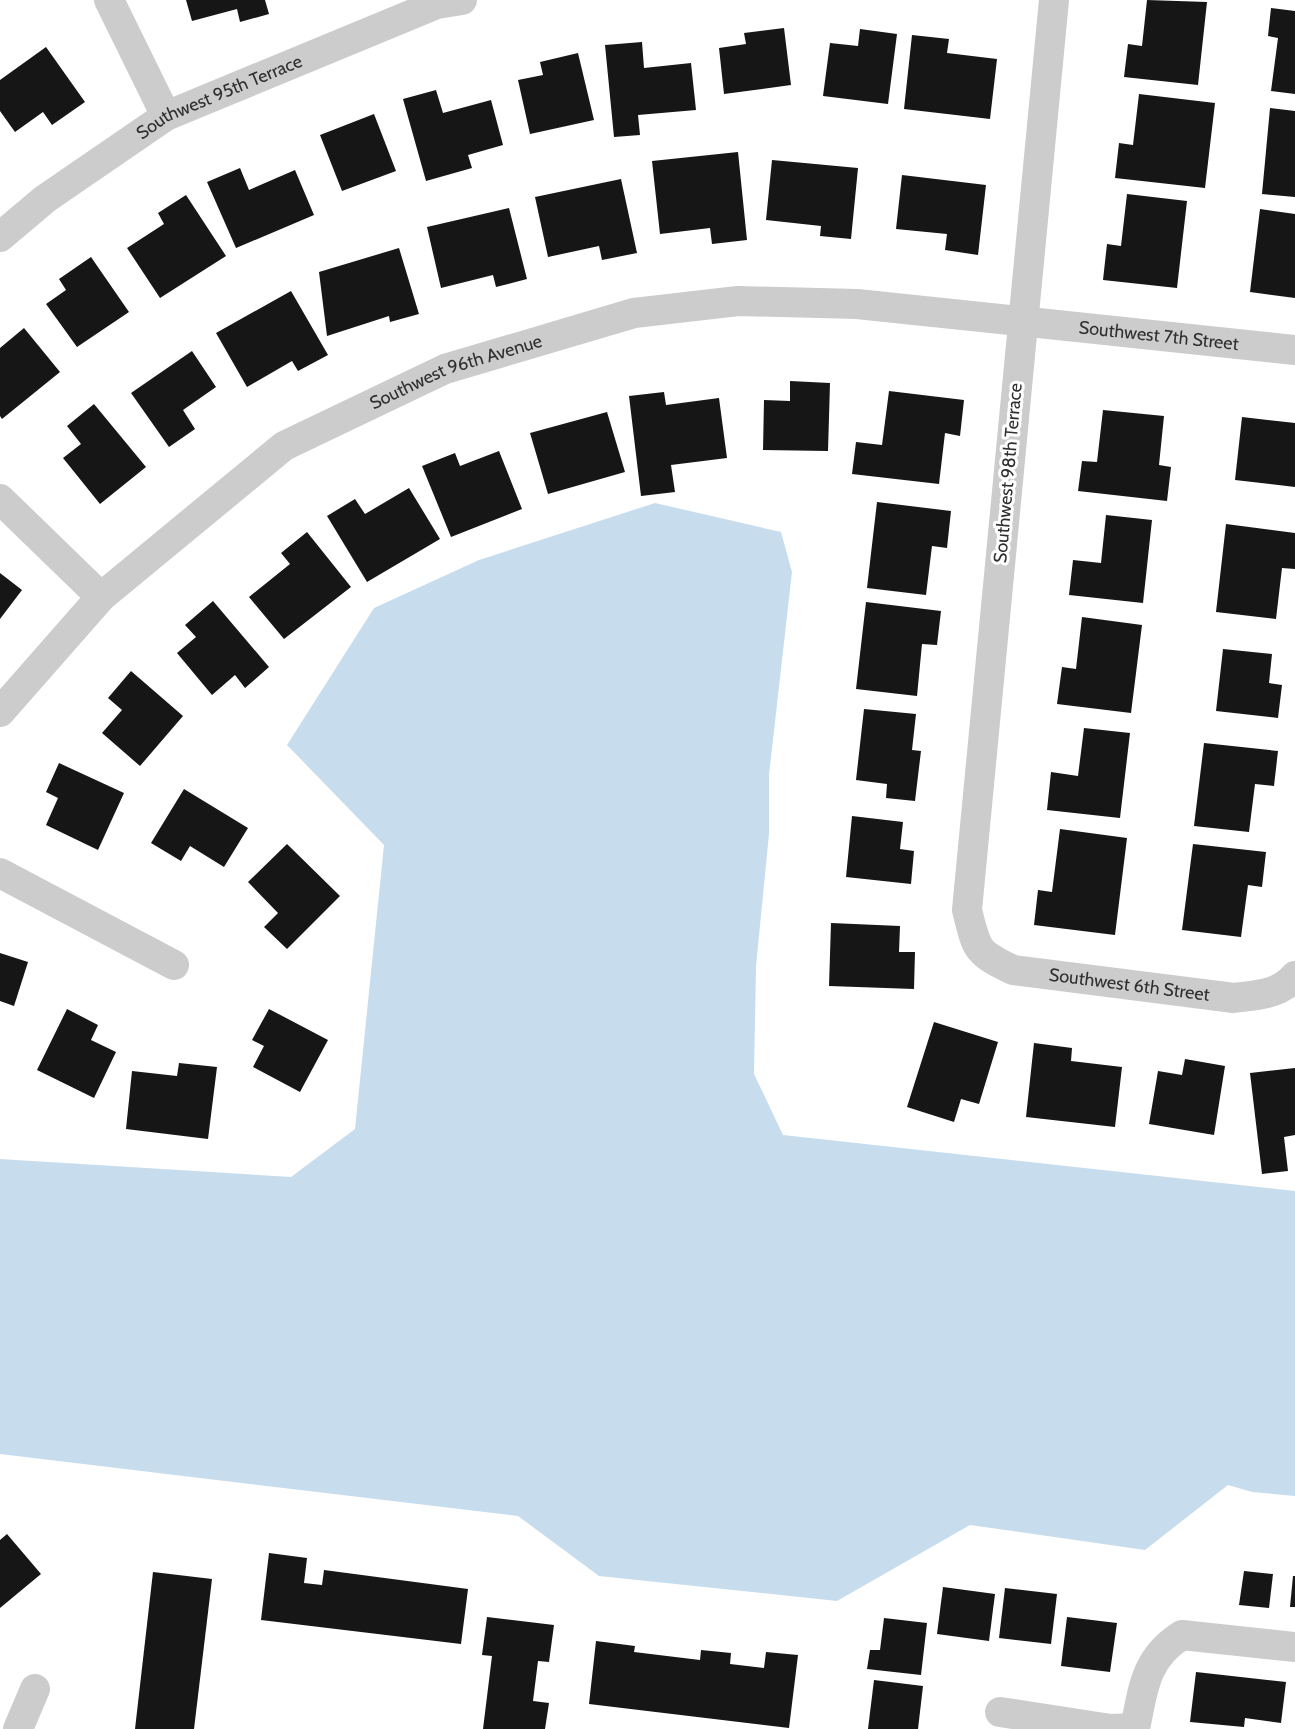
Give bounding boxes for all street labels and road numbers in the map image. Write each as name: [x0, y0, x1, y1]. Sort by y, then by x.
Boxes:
street label: Southwest 95th Terrace: [132, 50, 305, 144]
street label: Southwest 7th Street: [1078, 316, 1240, 355]
street label: Southwest 96th Avenue: [366, 330, 545, 414]
street label: Southwest 98th Terrace: [989, 382, 1027, 564]
street label: Southwest 6th Street: [1048, 964, 1211, 1006]

